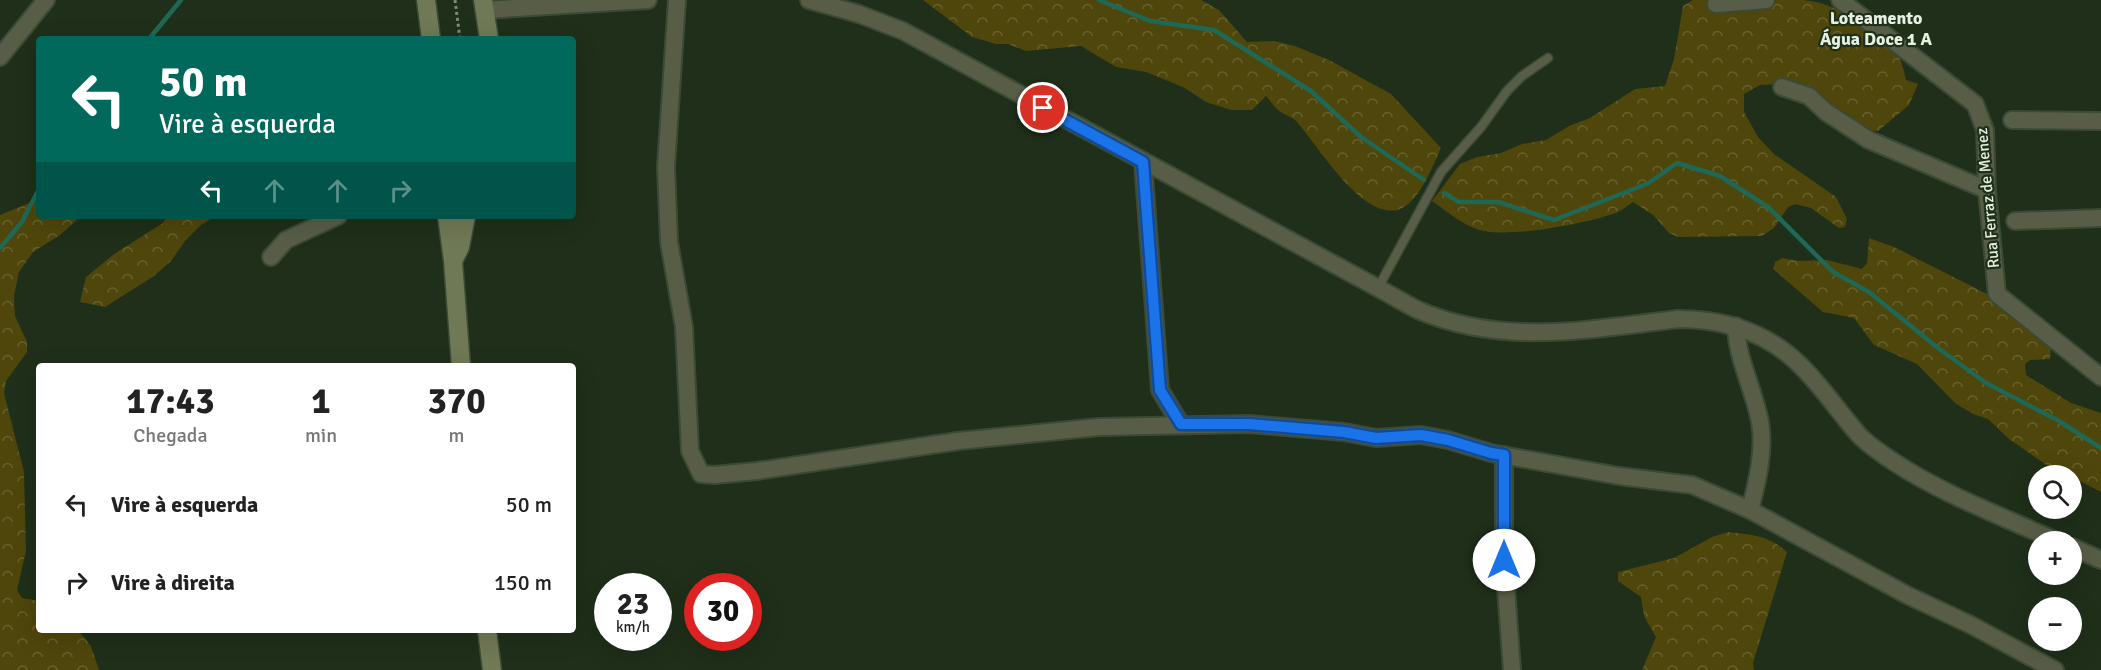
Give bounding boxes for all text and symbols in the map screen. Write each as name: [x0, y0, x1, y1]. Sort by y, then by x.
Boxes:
district label: Loteamento Água Doce 1 A: [1820, 7, 1932, 50]
text: 50 m: [159, 57, 248, 108]
icon: left: [60, 60, 138, 138]
pin: [1017, 82, 1068, 133]
icon: arrive: [1026, 91, 1059, 124]
text: Vire à esquerda: [159, 108, 336, 141]
street label: Rua Ferraz de Menez: [1972, 127, 2004, 269]
icon: left: [195, 174, 228, 207]
icon: ahead: [258, 174, 291, 207]
icon: ahead: [321, 174, 354, 207]
icon: right: [384, 174, 417, 207]
text: 17:43: [126, 379, 215, 424]
text: 1: [311, 379, 331, 424]
text: 370: [427, 379, 486, 424]
text: Chegada: [133, 423, 208, 448]
text: min: [305, 423, 337, 448]
text: m: [449, 423, 465, 448]
map controls: [2028, 465, 2082, 651]
button: search: [2028, 465, 2082, 519]
icon: left: [60, 488, 93, 521]
text: Vire à esquerda: [111, 491, 258, 518]
text: 50 m: [506, 491, 552, 518]
position arrow: [1472, 528, 1536, 592]
button: +: [2028, 531, 2082, 585]
icon: right: [60, 566, 93, 599]
text: Vire à direita: [111, 569, 235, 596]
text: 150 m: [494, 569, 552, 596]
speed limit sign: 30: [684, 573, 762, 651]
text: 23: [617, 586, 649, 623]
button: −: [2028, 597, 2082, 651]
text: km/h: [616, 618, 650, 636]

